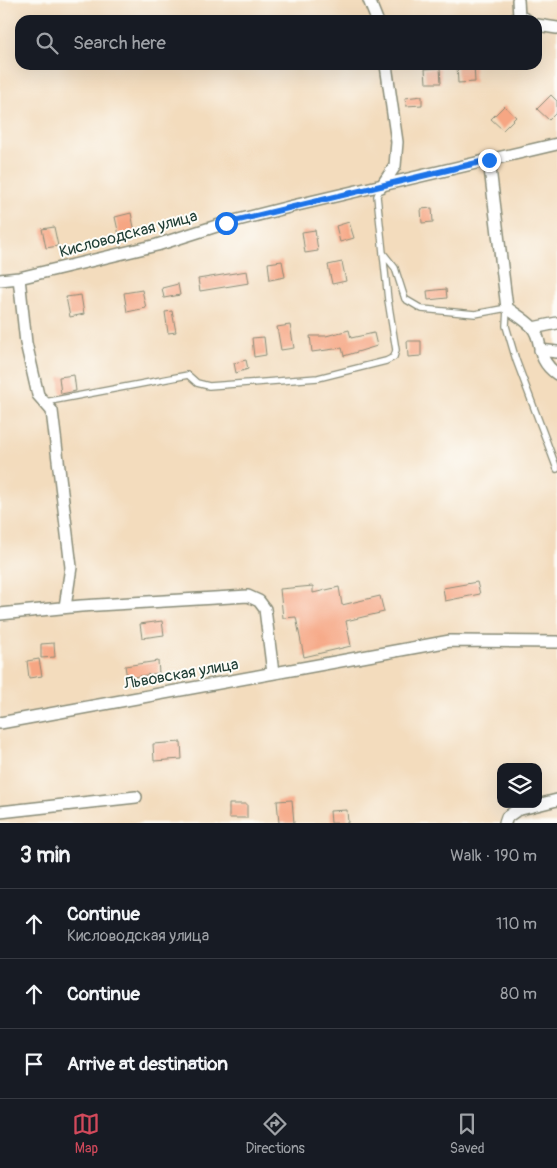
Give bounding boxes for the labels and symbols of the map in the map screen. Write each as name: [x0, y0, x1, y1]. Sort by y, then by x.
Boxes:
route end: [478, 149, 501, 172]
street label: Кисловодская улица: [57, 206, 200, 262]
route start: [215, 212, 238, 235]
street label: Львовская улица: [121, 654, 240, 694]

